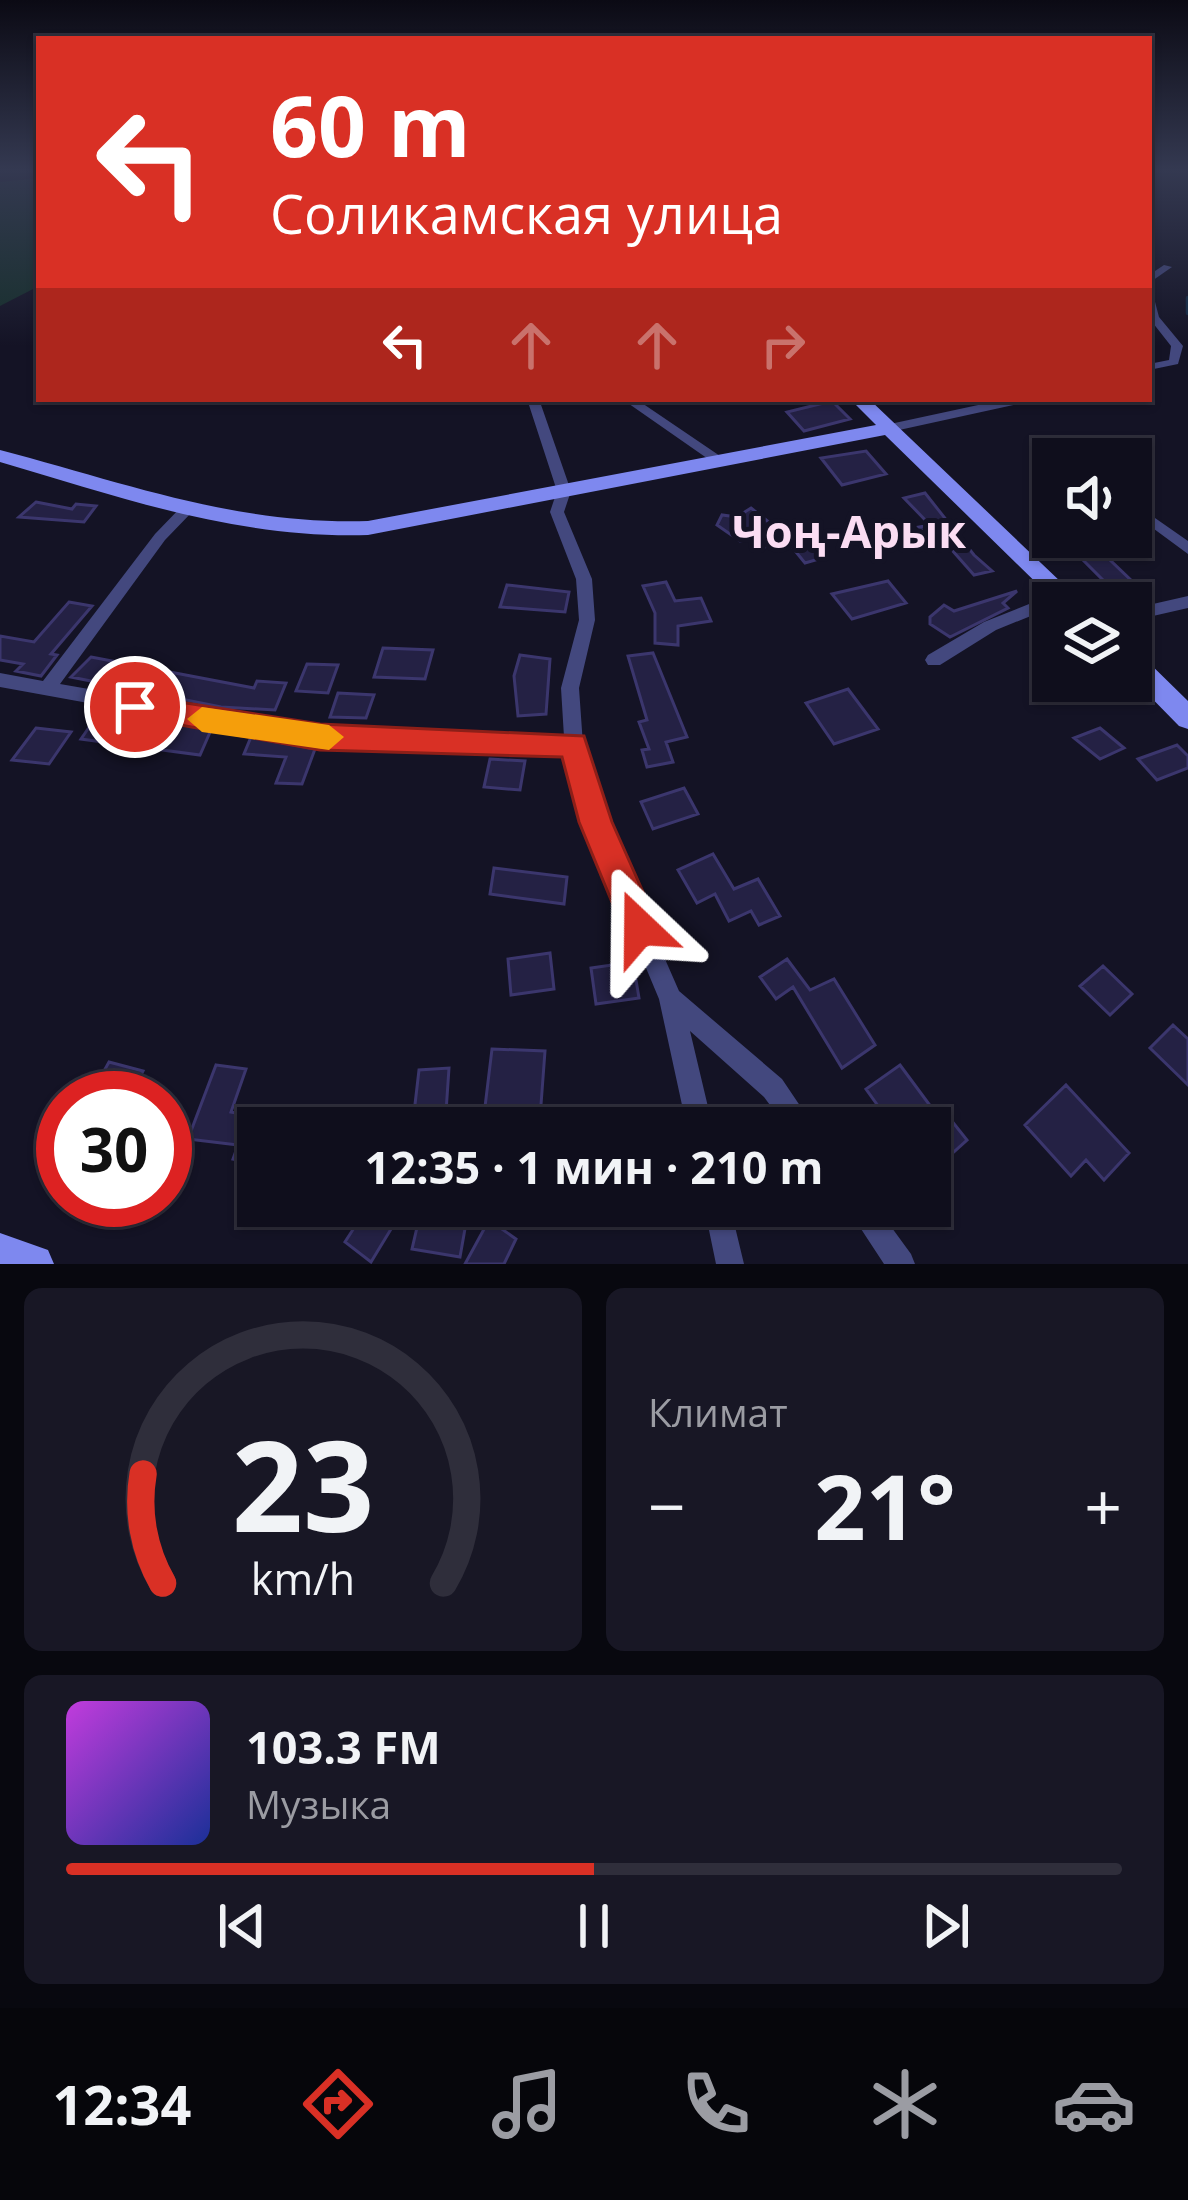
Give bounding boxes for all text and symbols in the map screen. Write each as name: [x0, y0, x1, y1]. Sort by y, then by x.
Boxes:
text: 60 m: [270, 67, 470, 182]
icon: left: [72, 84, 228, 240]
text: Соликамская улица: [270, 176, 783, 250]
icon: left: [372, 312, 438, 378]
icon: ahead: [498, 312, 564, 378]
icon: ahead: [624, 312, 690, 378]
icon: right: [750, 312, 816, 378]
map controls: [1032, 438, 1152, 702]
button: sound: [1032, 438, 1152, 558]
district label: Чоң-Арык: [732, 500, 966, 561]
button: layers: [1032, 582, 1152, 702]
pin: [84, 656, 186, 758]
icon: arrive: [102, 674, 168, 740]
position arrow: [577, 865, 703, 991]
speed limit sign: 30: [36, 1071, 192, 1227]
text: 12:35 · 1 мин · 210 m: [365, 1136, 823, 1197]
text: Климат: [648, 1385, 788, 1438]
text: 23: [232, 1399, 374, 1569]
text: 21°: [814, 1444, 956, 1566]
text: −: [648, 1460, 686, 1550]
text: +: [1084, 1460, 1122, 1550]
text: km/h: [251, 1548, 355, 1607]
text: 103.3 FM: [246, 1716, 441, 1777]
text: Музыка: [246, 1777, 391, 1830]
icon: previous: [209, 1893, 275, 1959]
icon: pause: [561, 1893, 627, 1959]
icon: next: [913, 1893, 979, 1959]
icon: directions: [296, 2062, 380, 2146]
icon: music: [485, 2062, 569, 2146]
icon: phone: [674, 2062, 758, 2146]
icon: climate: [863, 2062, 947, 2146]
icon: car: [1052, 2062, 1136, 2146]
text: 12:34: [52, 2067, 191, 2141]

